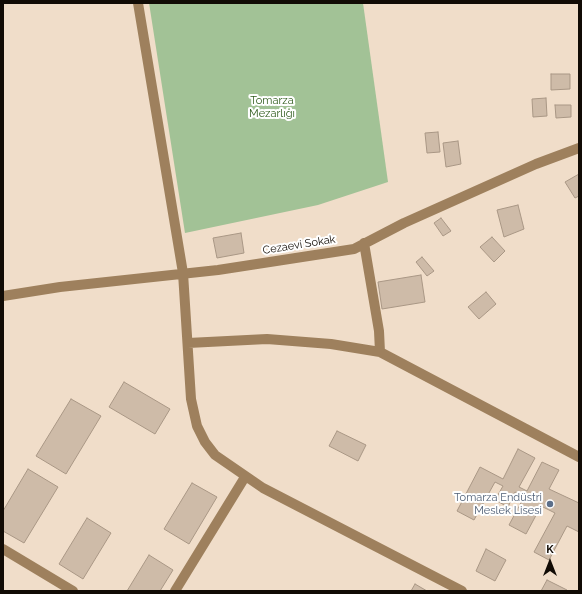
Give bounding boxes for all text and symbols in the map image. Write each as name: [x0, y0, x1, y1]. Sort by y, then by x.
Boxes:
park label: Tomarza Mezarlığı: [249, 94, 295, 120]
street label: Cezaevi Sokak: [262, 233, 336, 257]
place label: Tomarza Endüstri Meslek Lisesi: [454, 491, 542, 517]
marker: Tomarza Endüstri Meslek Lisesi: [545, 499, 555, 509]
north arrow: [530, 542, 570, 582]
text: K: [546, 543, 554, 556]

